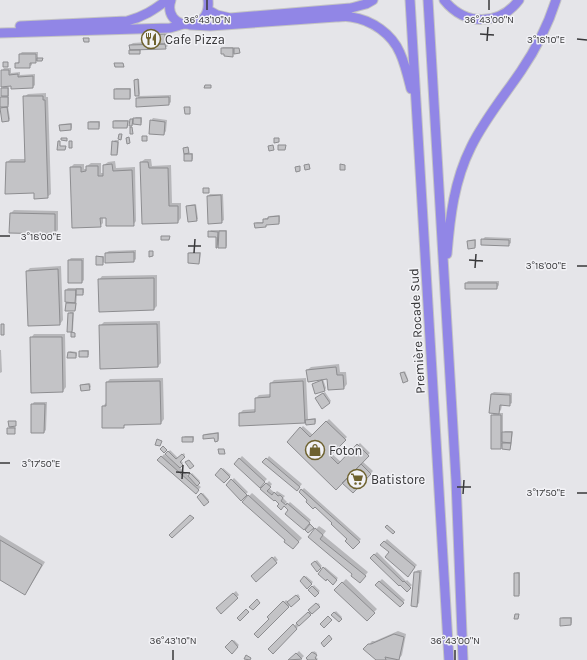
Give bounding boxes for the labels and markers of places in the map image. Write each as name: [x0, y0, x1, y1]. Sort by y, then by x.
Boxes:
restaurant icon: Cafe Pizza: [140, 28, 162, 50]
place label: Cafe Pizza: [165, 32, 225, 47]
shop icon: Foton: [304, 439, 326, 461]
place label: Foton: [329, 443, 362, 458]
supermarket icon: Batistore: [346, 468, 368, 490]
place label: Batistore: [371, 472, 426, 487]

